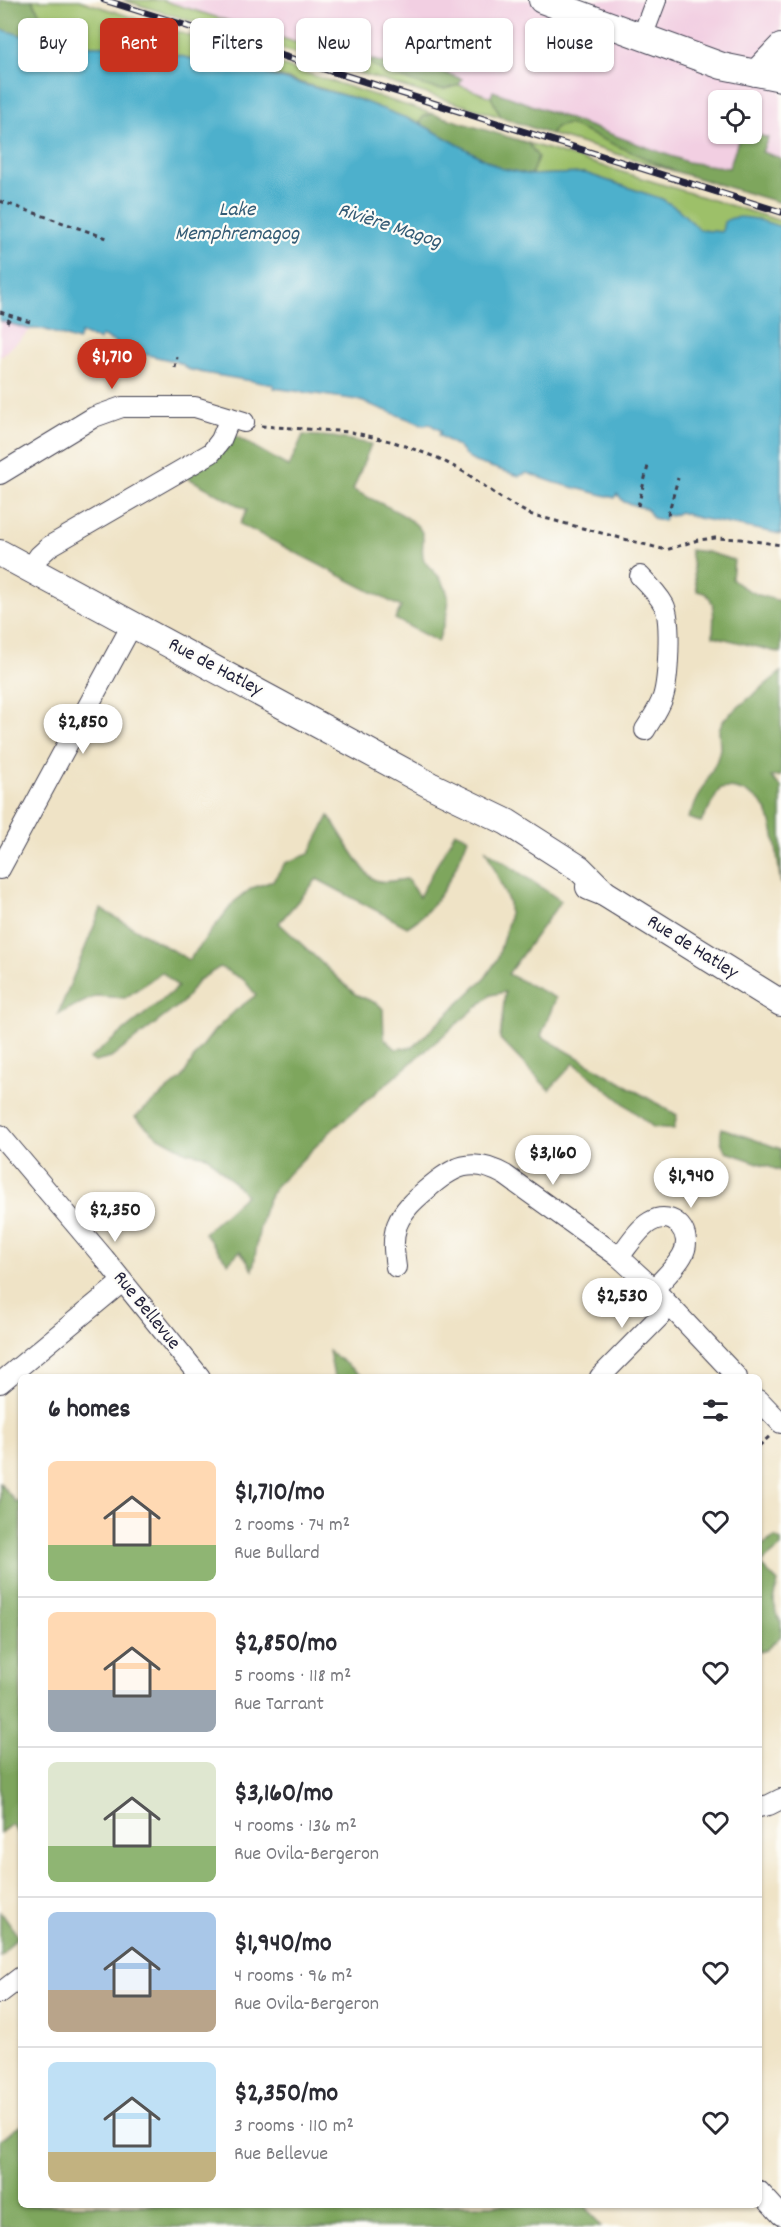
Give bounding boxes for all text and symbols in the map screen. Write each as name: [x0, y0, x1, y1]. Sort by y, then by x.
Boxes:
chip: Buy: [18, 18, 88, 72]
chip: Rent: [100, 18, 178, 72]
chip: Filters: [190, 18, 284, 72]
chip: New: [296, 18, 371, 72]
chip: Apartment: [383, 18, 513, 72]
chip: House: [525, 18, 614, 72]
map controls: [708, 90, 762, 144]
button: locate: [708, 90, 762, 144]
water label: Lake Memphremagog: [175, 196, 300, 250]
water label: Rivière Magog: [333, 196, 445, 258]
pin: $1,710: [63, 339, 161, 390]
text: $1,710: [91, 344, 133, 372]
street label: Rue de Hatley: [163, 631, 268, 705]
pin: $2,850: [34, 704, 132, 755]
text: $2,850: [58, 709, 108, 737]
street label: Rue de Hatley: [641, 909, 744, 988]
pin: $3,160: [504, 1135, 602, 1186]
text: $3,160: [529, 1140, 577, 1168]
pin: $1,940: [642, 1158, 740, 1209]
text: $1,940: [668, 1163, 714, 1191]
pin: $2,350: [66, 1192, 164, 1243]
text: $2,350: [89, 1197, 141, 1225]
street label: Rue Bellevue: [106, 1266, 187, 1357]
pin: $2,530: [573, 1278, 671, 1329]
text: $2,530: [596, 1283, 648, 1311]
text: 6 homes: [48, 1392, 130, 1429]
icon: filters: [699, 1394, 732, 1427]
text: $1,710/mo: [234, 1475, 324, 1512]
icon: home: [96, 1485, 168, 1557]
icon: heart: [699, 1505, 732, 1538]
text: 2 rooms · 74 m²: [234, 1512, 350, 1540]
text: Rue Bullard: [234, 1540, 320, 1568]
text: $2,850/mo: [234, 1626, 337, 1663]
icon: home: [96, 1636, 168, 1708]
icon: heart: [699, 1656, 732, 1689]
text: 5 rooms · 118 m²: [234, 1663, 351, 1691]
text: Rue Tarrant: [234, 1691, 324, 1719]
text: $3,160/mo: [234, 1776, 333, 1813]
icon: home: [96, 1786, 168, 1858]
icon: heart: [699, 1806, 732, 1839]
text: 4 rooms · 136 m²: [234, 1813, 357, 1841]
text: Rue Ovila-Bergeron: [234, 1841, 379, 1869]
text: $1,940/mo: [234, 1926, 332, 1963]
icon: home: [96, 1936, 168, 2008]
icon: heart: [699, 1956, 732, 1989]
text: 4 rooms · 96 m²: [234, 1963, 353, 1991]
text: Rue Ovila-Bergeron: [234, 1991, 379, 2019]
text: $2,350/mo: [234, 2076, 338, 2113]
icon: home: [96, 2086, 168, 2158]
icon: heart: [699, 2106, 732, 2139]
text: 3 rooms · 110 m²: [234, 2113, 354, 2141]
text: Rue Bellevue: [234, 2141, 328, 2169]

